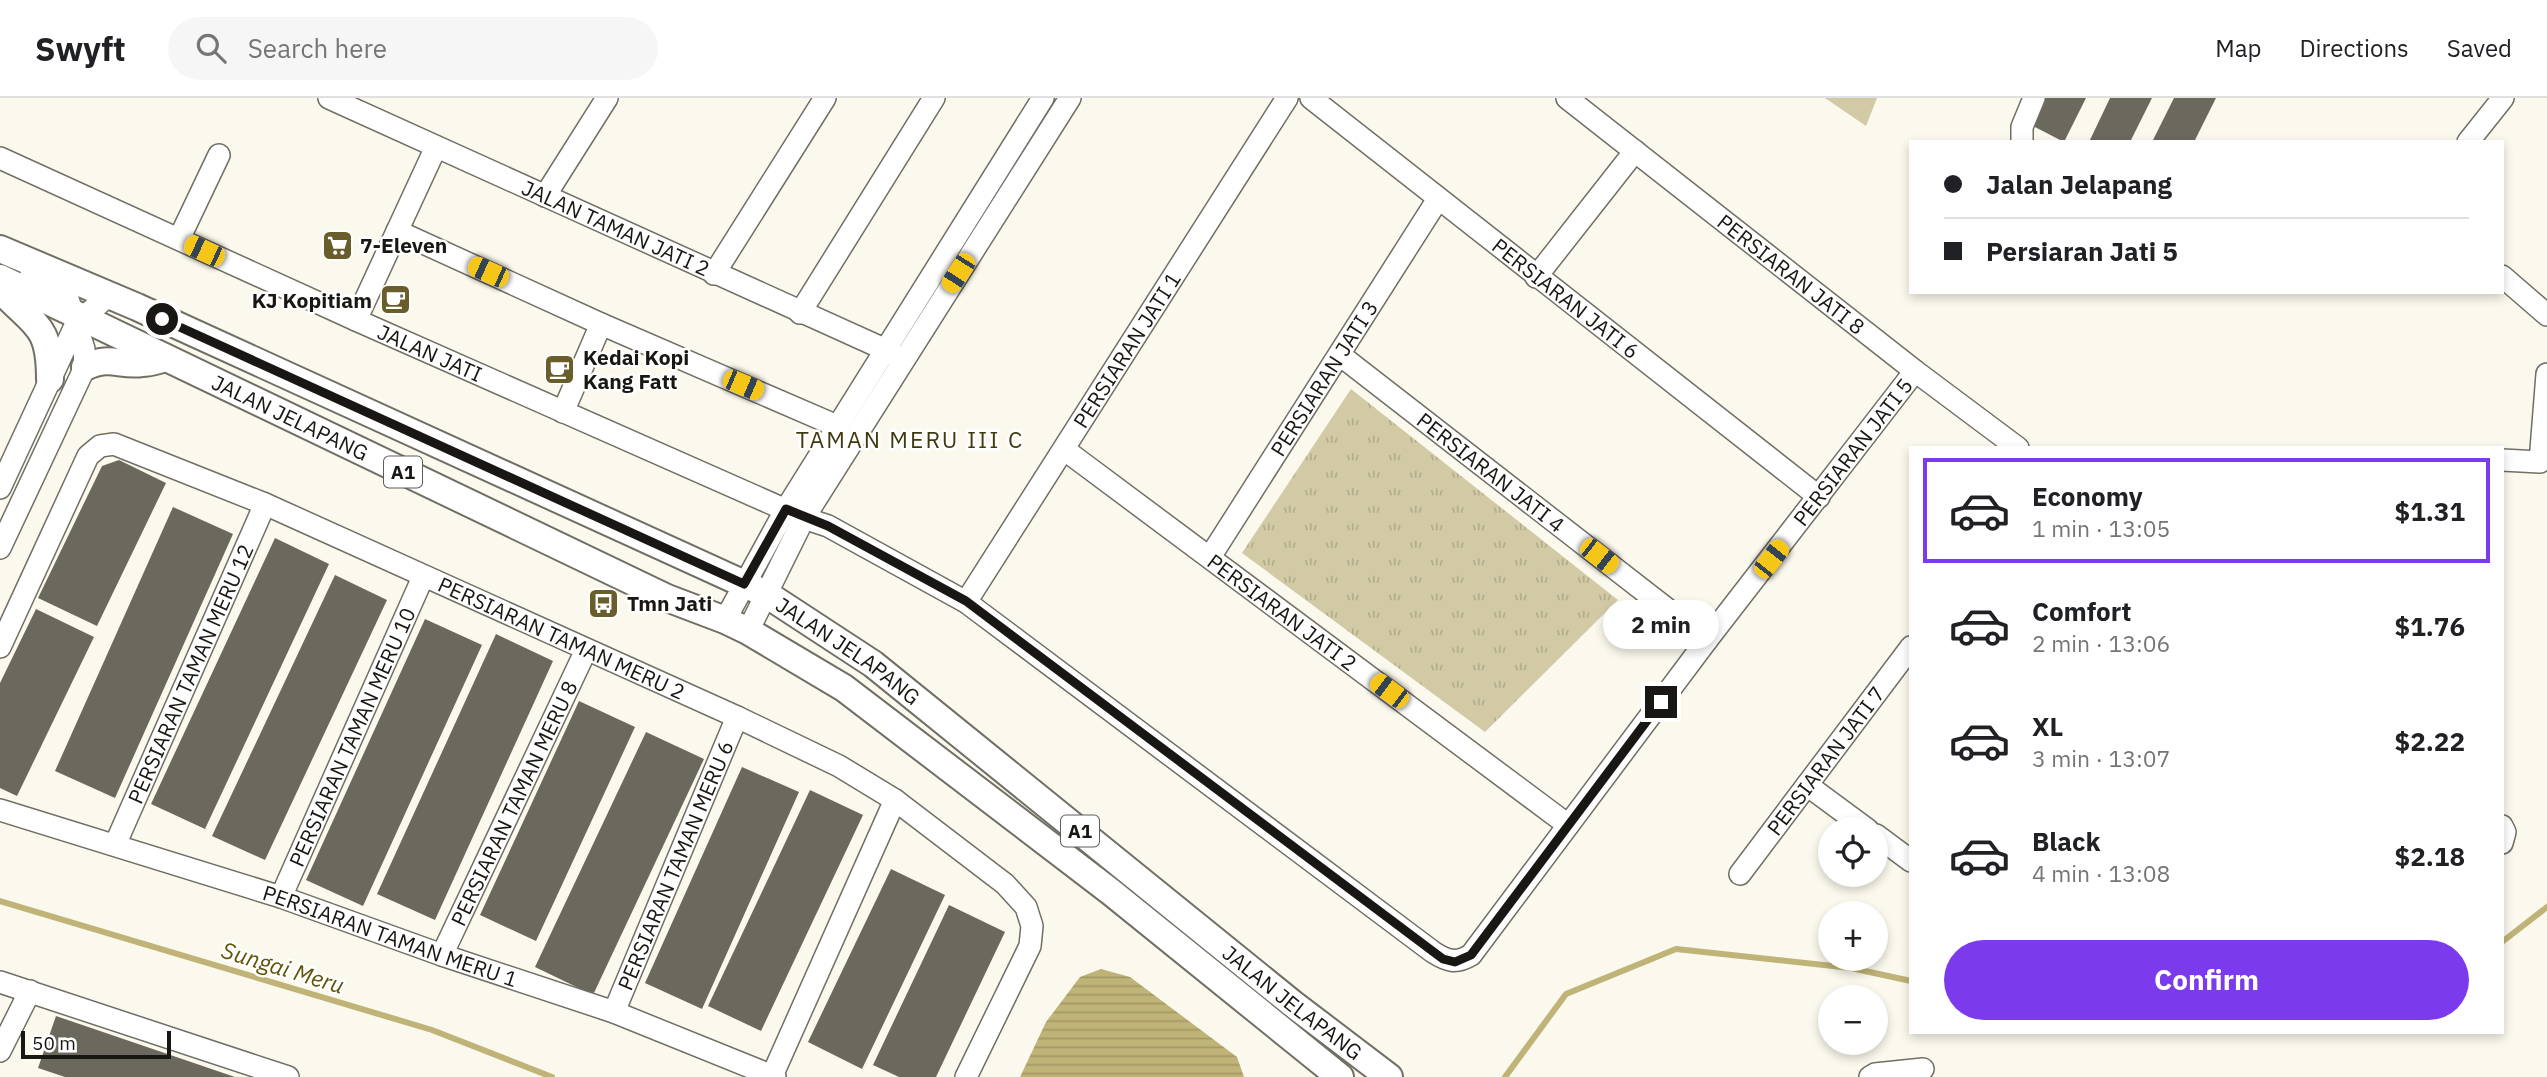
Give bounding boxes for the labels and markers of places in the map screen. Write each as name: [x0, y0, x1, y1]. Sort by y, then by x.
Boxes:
supermarket icon: 7-Eleven: [320, 228, 354, 262]
place label: 7-Eleven: [360, 231, 447, 259]
cafe icon: KJ Kopitiam: [378, 283, 412, 317]
place label: KJ Kopitiam: [252, 286, 372, 314]
place label: Kedai Kopi Kang Fatt: [583, 343, 689, 395]
cafe icon: Kedai Kopi Kang Fatt: [543, 352, 577, 386]
bus stop icon: Tmn Jati: [587, 586, 621, 620]
place label: Tmn Jati: [627, 589, 712, 617]

